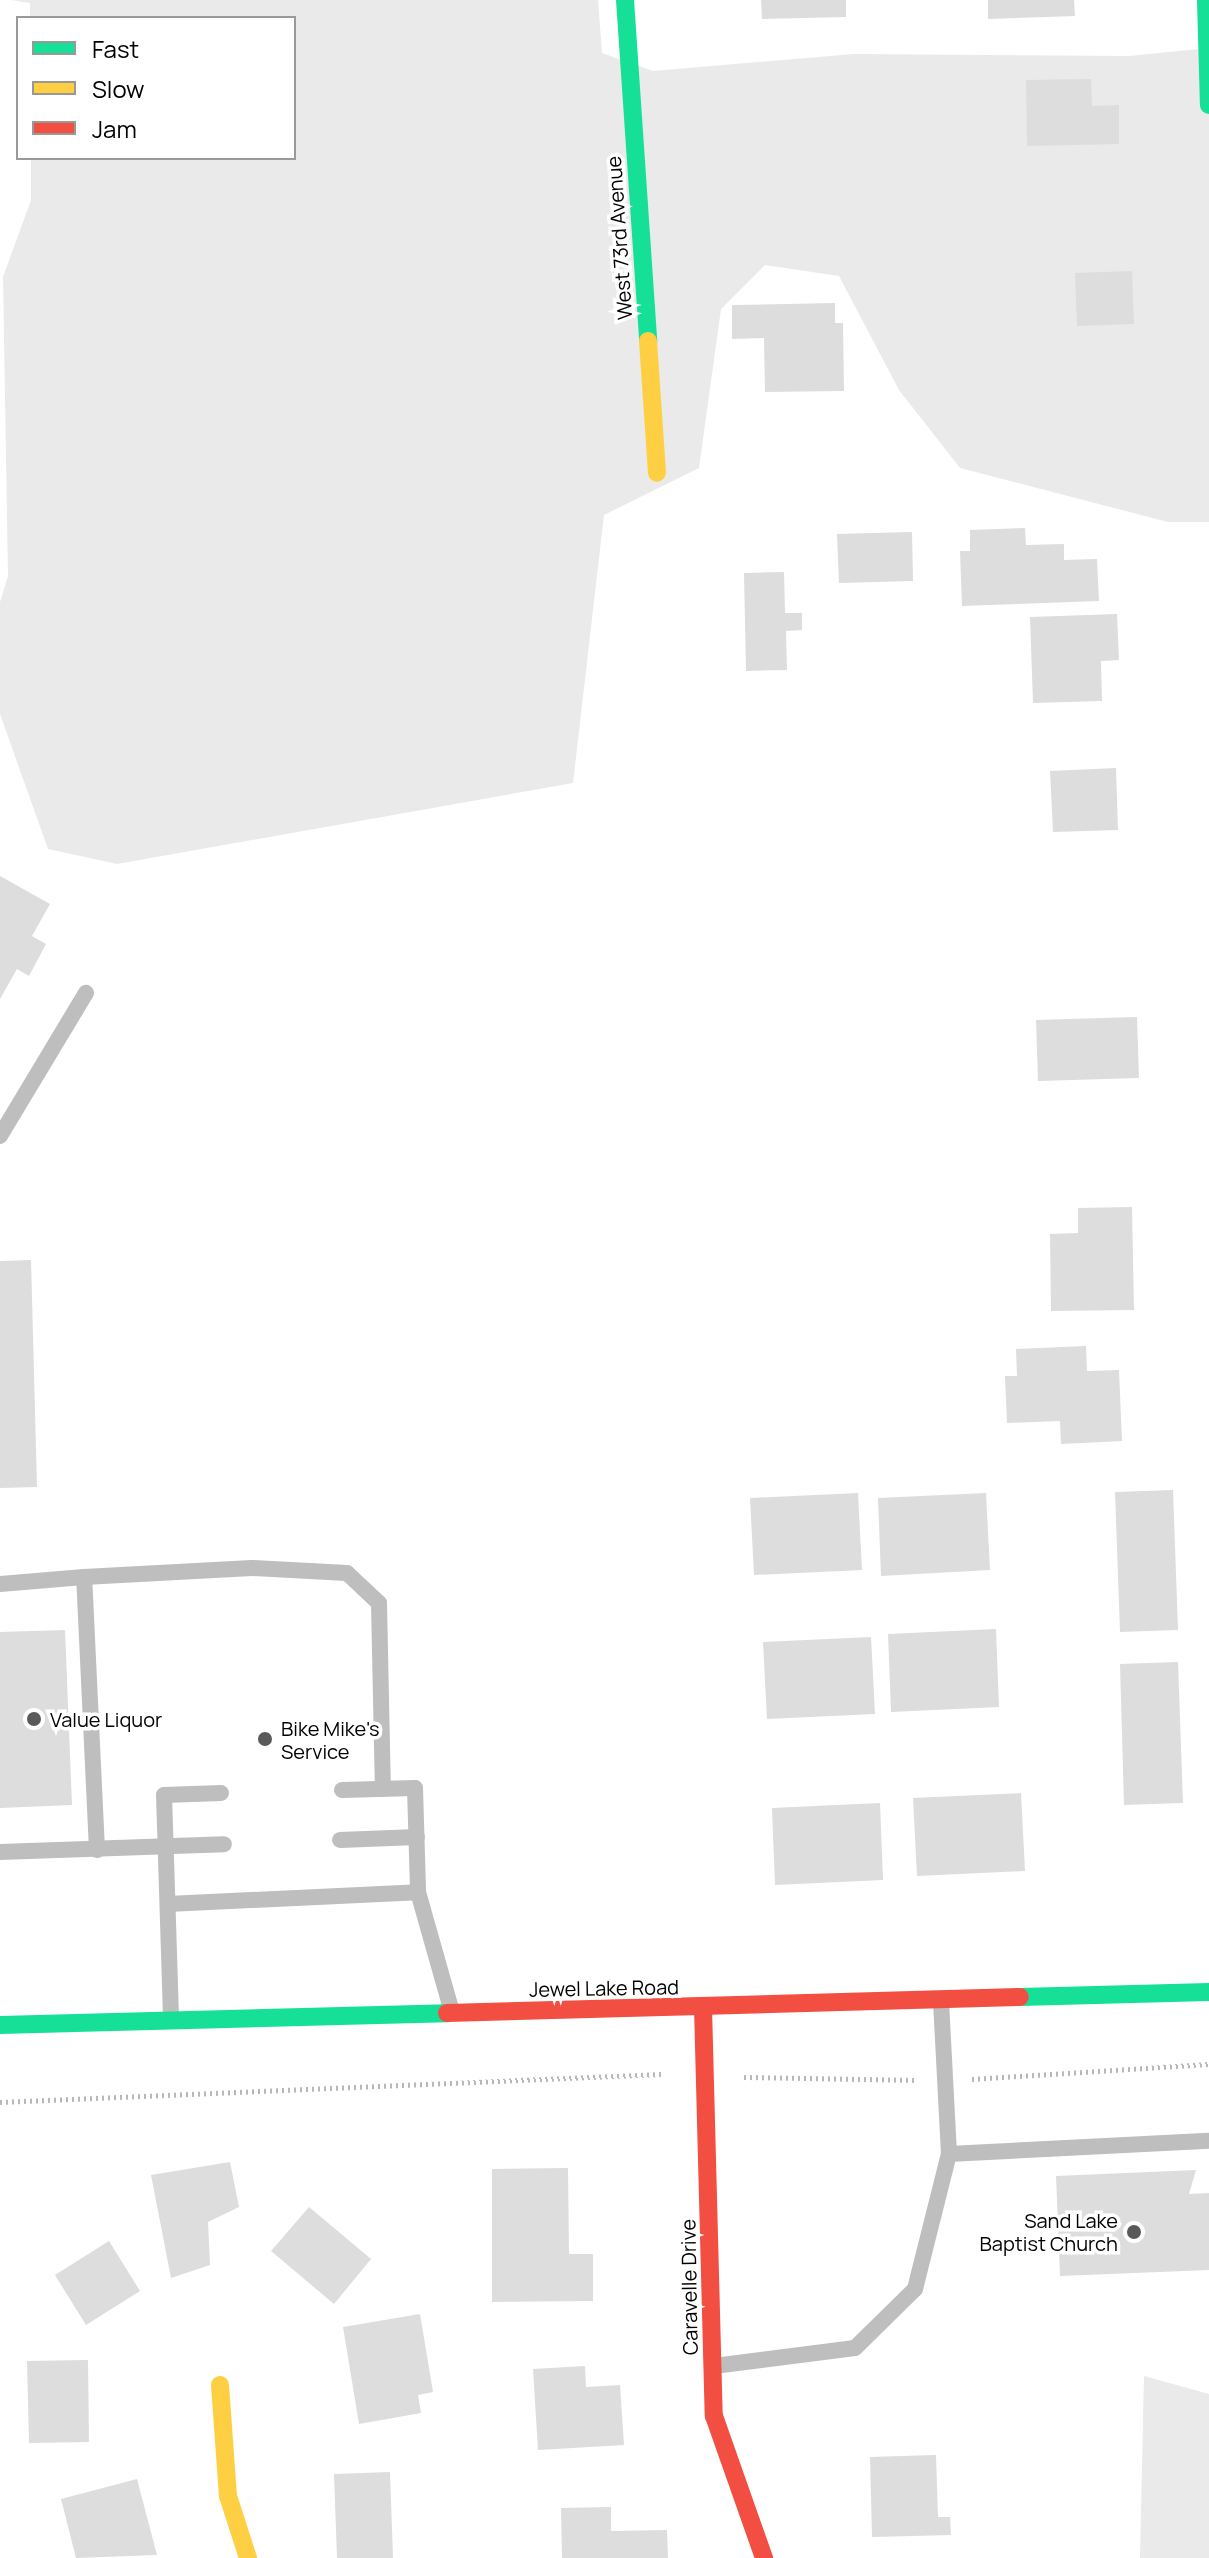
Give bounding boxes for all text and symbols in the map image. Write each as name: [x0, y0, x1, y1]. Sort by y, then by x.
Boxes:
legend: [16, 16, 296, 160]
text: Fast: [92, 32, 139, 65]
text: Slow: [92, 72, 145, 105]
text: Jam: [92, 112, 137, 145]
street label: West 73rd Avenue: [601, 155, 637, 321]
place label: Value Liquor: [50, 1707, 162, 1731]
marker: Value Liquor: [25, 1710, 43, 1728]
place label: Bike Mike's Service: [281, 1716, 379, 1763]
marker: Bike Mike's Service: [256, 1730, 274, 1748]
street label: Jewel Lake Road: [529, 1975, 679, 2001]
place label: Sand Lake Baptist Church: [980, 2208, 1118, 2255]
street label: Caravelle Drive: [676, 2219, 702, 2355]
marker: Sand Lake Baptist Church: [1125, 2223, 1143, 2241]

